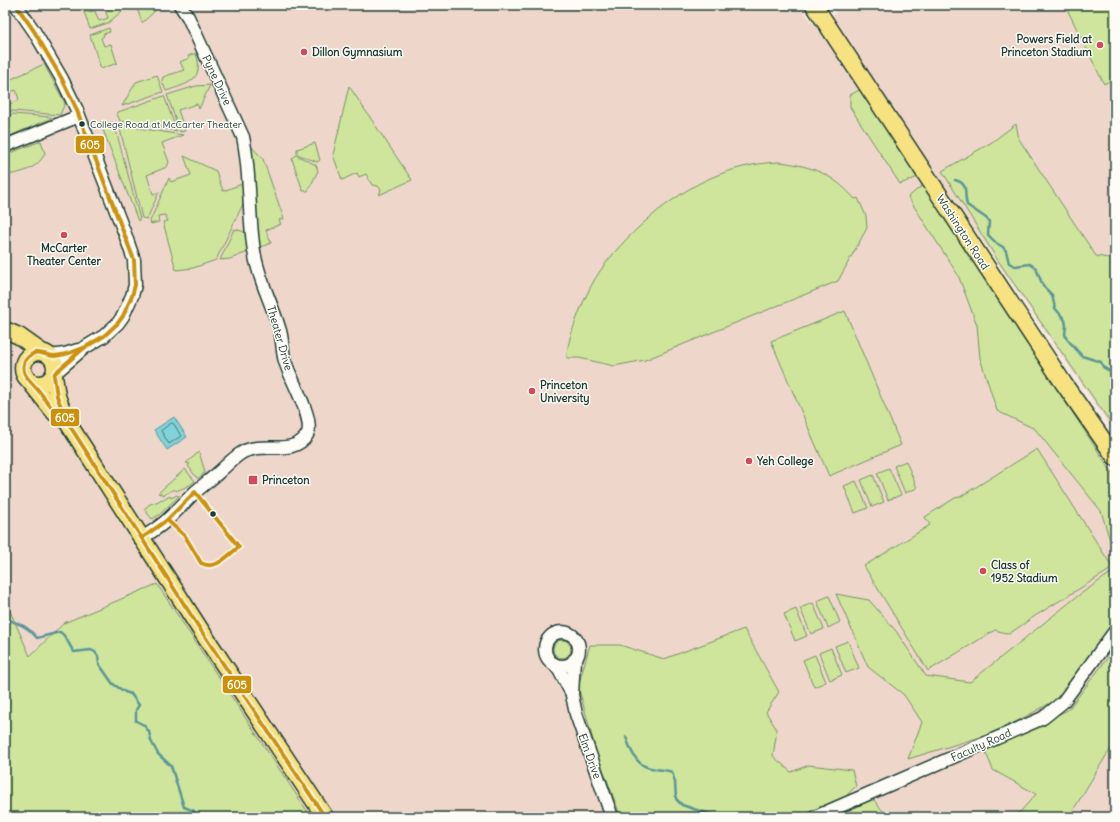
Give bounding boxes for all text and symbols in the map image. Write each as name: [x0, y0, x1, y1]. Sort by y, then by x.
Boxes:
place label: Powers Field at Princeton Stadium: [1001, 32, 1092, 59]
marker: Powers Field at Princeton Stadium: [1095, 40, 1105, 50]
place label: Dillon Gymnasium: [312, 45, 403, 60]
marker: Dillon Gymnasium: [299, 47, 309, 57]
street label: Pyne Drive: [199, 53, 235, 107]
place label: College Road at McCarter Theater: [90, 118, 242, 131]
marker: College Road at McCarter Theater: [77, 119, 87, 129]
line badge: 605: [75, 135, 105, 154]
text: 605: [80, 138, 100, 152]
street label: Washington Road: [933, 192, 993, 273]
marker: McCarter Theater Center: [59, 230, 69, 240]
place label: McCarter Theater Center: [27, 241, 102, 268]
street label: Theater Drive: [264, 304, 296, 372]
place label: Princeton University: [540, 378, 589, 406]
marker: Princeton University: [527, 386, 537, 396]
line badge: 605: [50, 408, 80, 427]
text: 605: [55, 411, 75, 425]
place label: Yeh College: [756, 454, 813, 469]
marker: Yeh College: [744, 456, 754, 466]
place label: Princeton: [262, 473, 310, 487]
marker: Princeton: [247, 474, 259, 486]
unlabelled marker: [208, 509, 218, 519]
place label: Class of 1952 Stadium: [991, 558, 1058, 585]
marker: Class of 1952 Stadium: [978, 566, 988, 576]
line badge: 605: [222, 675, 252, 694]
text: 605: [227, 678, 247, 692]
street label: Faculty Road: [949, 725, 1014, 765]
street label: Elm Drive: [575, 731, 605, 781]

